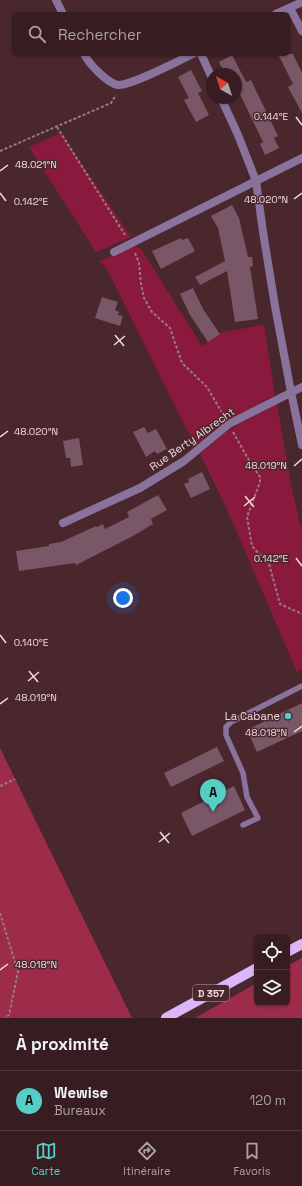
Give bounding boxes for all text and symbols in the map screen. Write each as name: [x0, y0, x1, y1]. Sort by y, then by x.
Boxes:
search box: [12, 12, 290, 56]
icon: search: [26, 23, 48, 45]
text: Rechercher: [58, 25, 141, 44]
north arrow: [206, 68, 242, 104]
text: 0.144°E: [254, 110, 289, 123]
text: 48.021°N: [15, 158, 57, 171]
text: 48.020°N: [244, 193, 288, 206]
text: 0.142°E: [14, 195, 49, 208]
street label: Rue Berty Albrecht: [147, 404, 237, 474]
text: 48.020°N: [14, 425, 58, 438]
text: 48.019°N: [245, 459, 287, 472]
text: 0.142°E: [254, 552, 289, 565]
your location: [113, 588, 133, 608]
text: 0.140°E: [14, 636, 49, 649]
text: 48.019°N: [15, 691, 57, 704]
place label: La Cabane: [225, 709, 280, 723]
marker: La Cabane: [283, 711, 293, 721]
text: 48.018°N: [245, 726, 287, 739]
pin: A: [200, 779, 226, 812]
map controls: [254, 934, 290, 1006]
button: locate: [254, 934, 290, 970]
text: 48.018°N: [15, 958, 57, 971]
button: layers: [254, 970, 290, 1006]
road number: D 357: [193, 985, 229, 1001]
text: À proximité: [16, 1033, 109, 1055]
text: Wewise: [54, 1083, 108, 1102]
text: A: [25, 1092, 33, 1109]
text: 120 m: [250, 1092, 286, 1109]
text: Bureaux: [54, 1102, 106, 1119]
tab: Carte: [31, 1140, 60, 1178]
tab: Itinéraire: [123, 1140, 170, 1178]
tab: Favoris: [233, 1140, 270, 1178]

